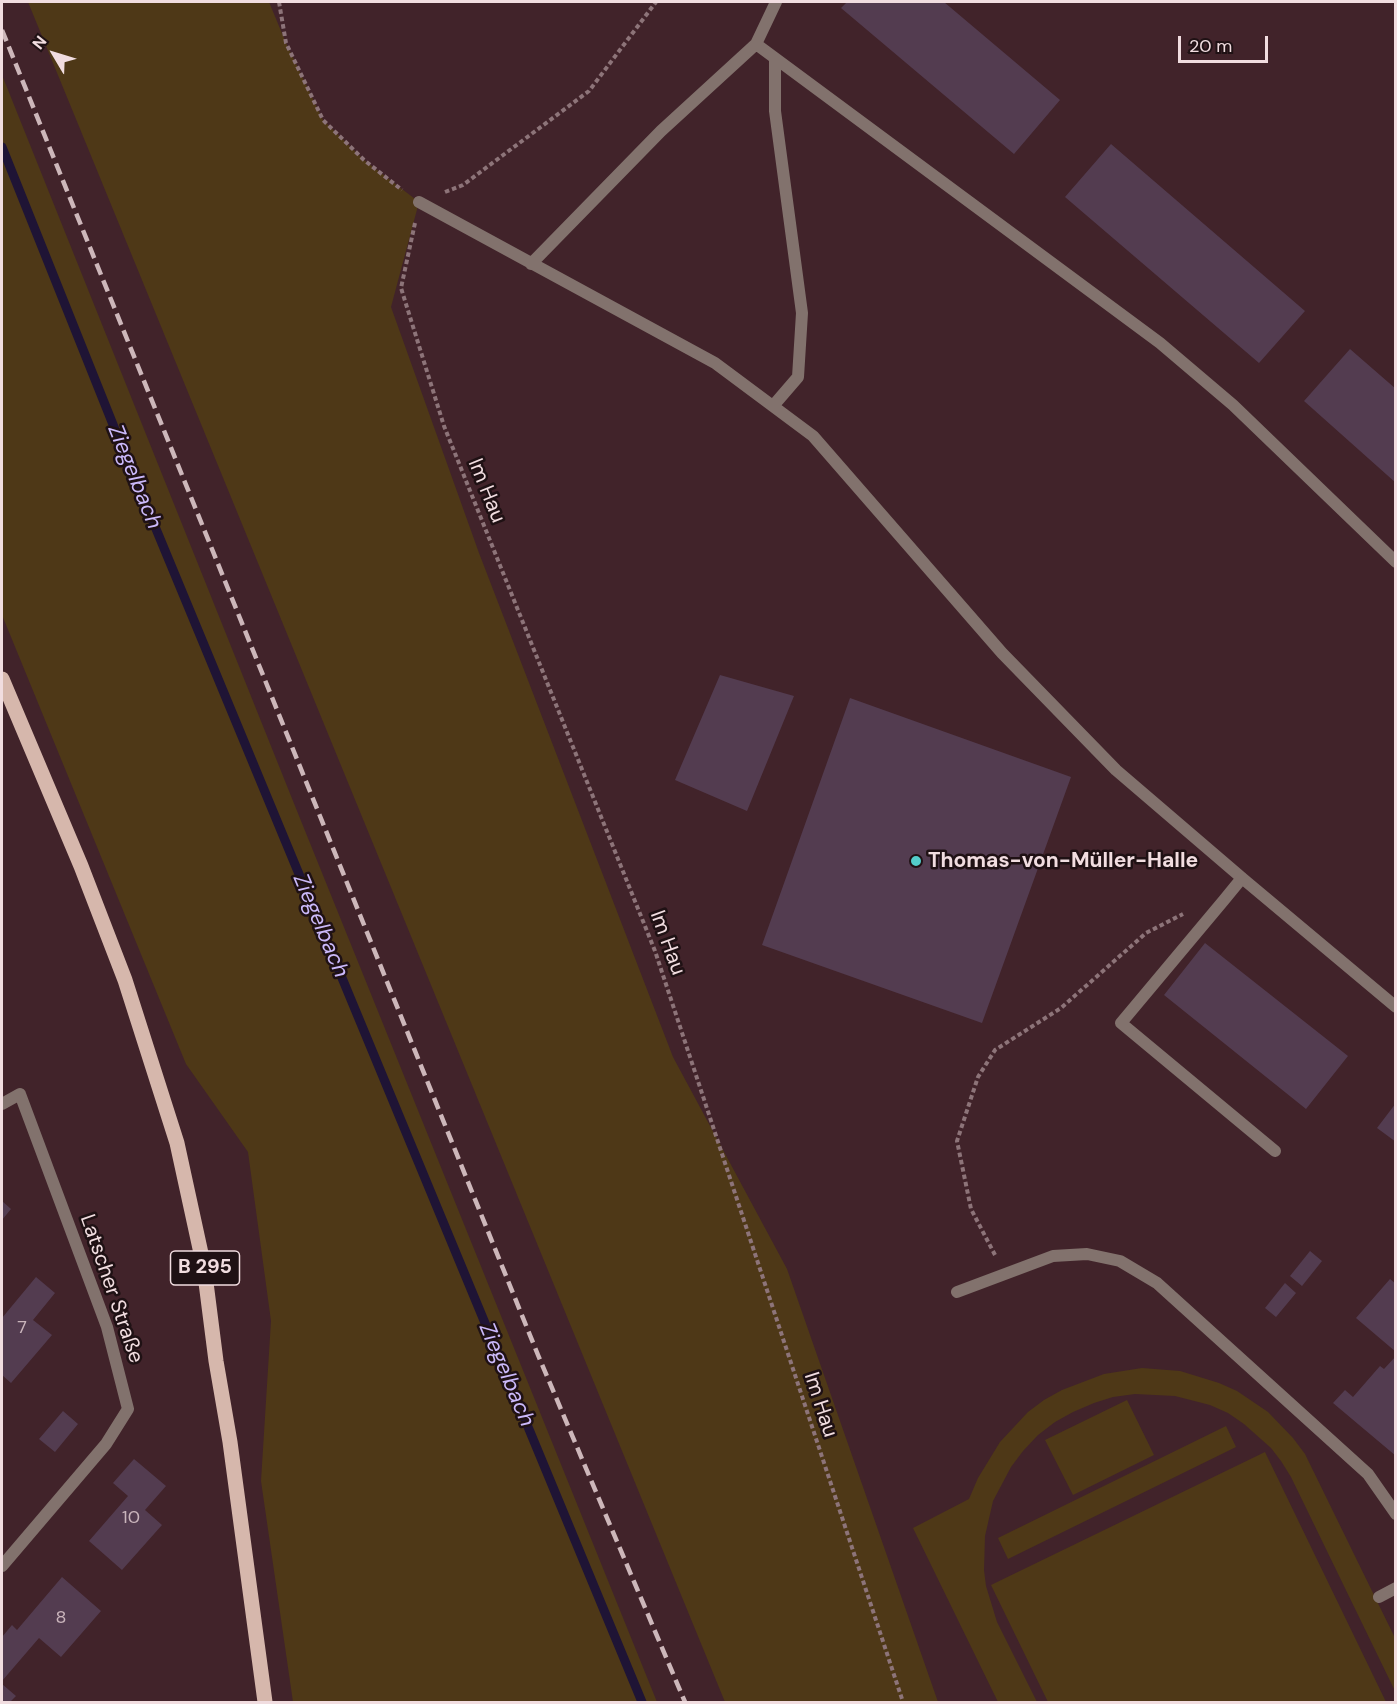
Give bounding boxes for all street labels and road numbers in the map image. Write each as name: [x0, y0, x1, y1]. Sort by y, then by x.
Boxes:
street label: Im Hau: [462, 455, 510, 527]
street label: Im Hau: [644, 907, 690, 979]
street label: Latscher Straße: [74, 1211, 148, 1367]
road number: B 295: [170, 1251, 240, 1285]
street label: Im Hau: [798, 1369, 842, 1441]

